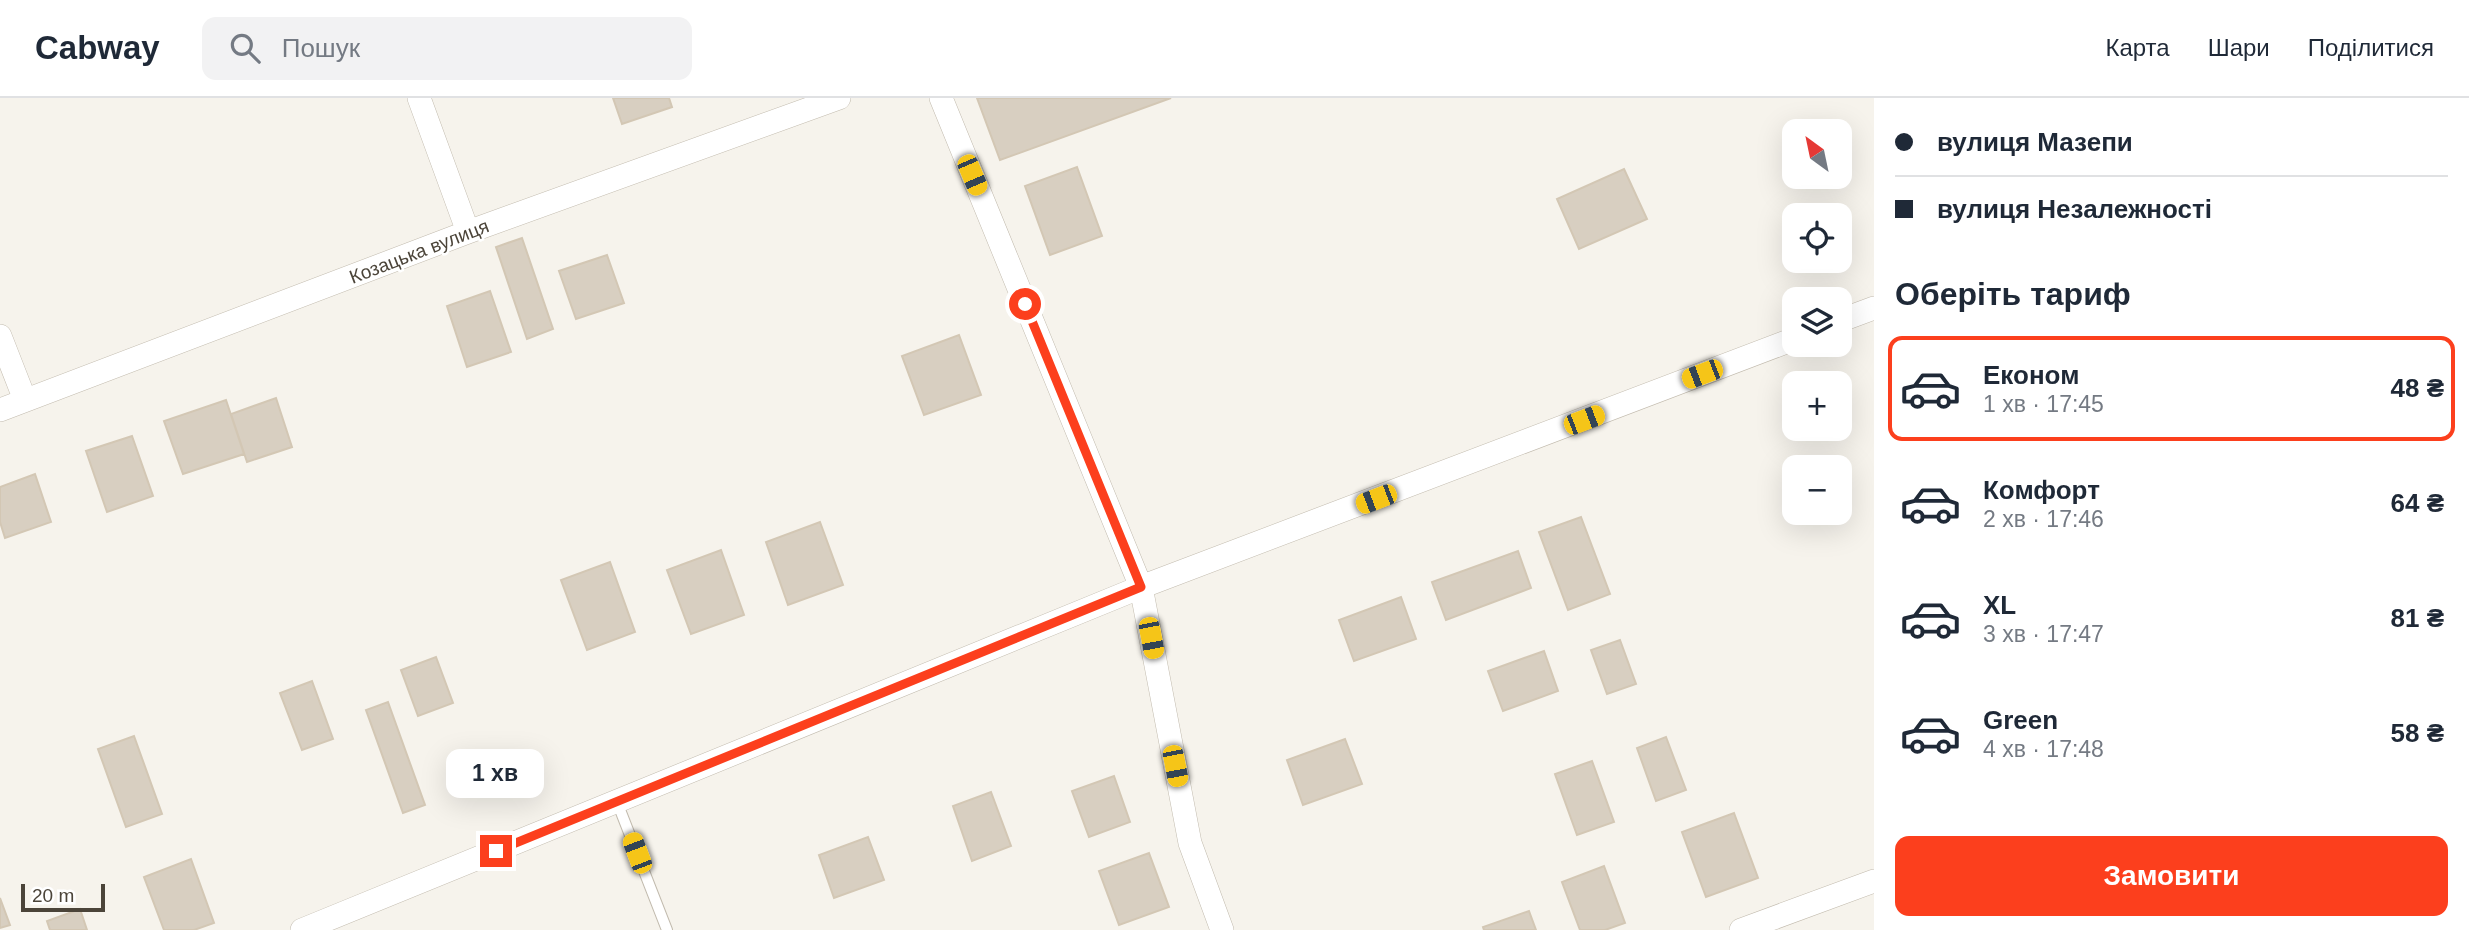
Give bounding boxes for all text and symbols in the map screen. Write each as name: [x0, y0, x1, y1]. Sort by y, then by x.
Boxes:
search box: [202, 17, 692, 80]
text: Cabway: [35, 29, 160, 66]
icon: search: [226, 29, 264, 67]
text: Пошук: [282, 33, 360, 63]
text: Карта: [2105, 34, 2170, 61]
text: Шари: [2208, 34, 2270, 61]
text: Поділитися: [2308, 34, 2434, 61]
north arrow: [1782, 119, 1852, 189]
map controls: [1782, 119, 1852, 525]
text: вулиця Мазепи: [1937, 127, 2133, 157]
car: [955, 152, 990, 198]
text: вулиця Незалежності: [1937, 194, 2212, 224]
button: locate: [1782, 203, 1852, 273]
street label: Козацька вулиця: [346, 215, 492, 288]
text: Оберіть тариф: [1895, 276, 2131, 312]
button: layers: [1782, 287, 1852, 357]
route start: [1009, 288, 1041, 320]
car: [1679, 357, 1726, 391]
icon: car: [1899, 357, 1962, 420]
text: Економ: [1983, 360, 2079, 390]
button: +: [1782, 371, 1852, 441]
text: 48 ₴: [2391, 373, 2444, 403]
text: 1 хв · 17:45: [1983, 391, 2104, 417]
car: [1561, 403, 1608, 437]
button: −: [1782, 455, 1852, 525]
icon: car: [1899, 472, 1962, 535]
text: Комфорт: [1983, 475, 2100, 505]
car: [1353, 482, 1400, 516]
text: 64 ₴: [2391, 488, 2444, 518]
text: 2 хв · 17:46: [1983, 506, 2104, 532]
icon: car: [1899, 587, 1962, 650]
text: XL: [1983, 590, 2016, 620]
text: 81 ₴: [2391, 603, 2444, 633]
car: [1137, 615, 1166, 661]
text: 3 хв · 17:47: [1983, 621, 2104, 647]
icon: car: [1899, 702, 1962, 765]
text: Green: [1983, 705, 2058, 735]
text: 58 ₴: [2391, 718, 2444, 748]
text: 4 хв · 17:48: [1983, 736, 2104, 762]
car: [1161, 743, 1190, 789]
callout: 1 хв: [447, 750, 545, 798]
text: 1 хв: [472, 760, 518, 786]
car: [620, 830, 655, 876]
route end: [480, 835, 512, 867]
button: Замовити: [1895, 836, 2448, 916]
scale bar: [21, 881, 105, 913]
text: 20 m: [32, 885, 74, 906]

